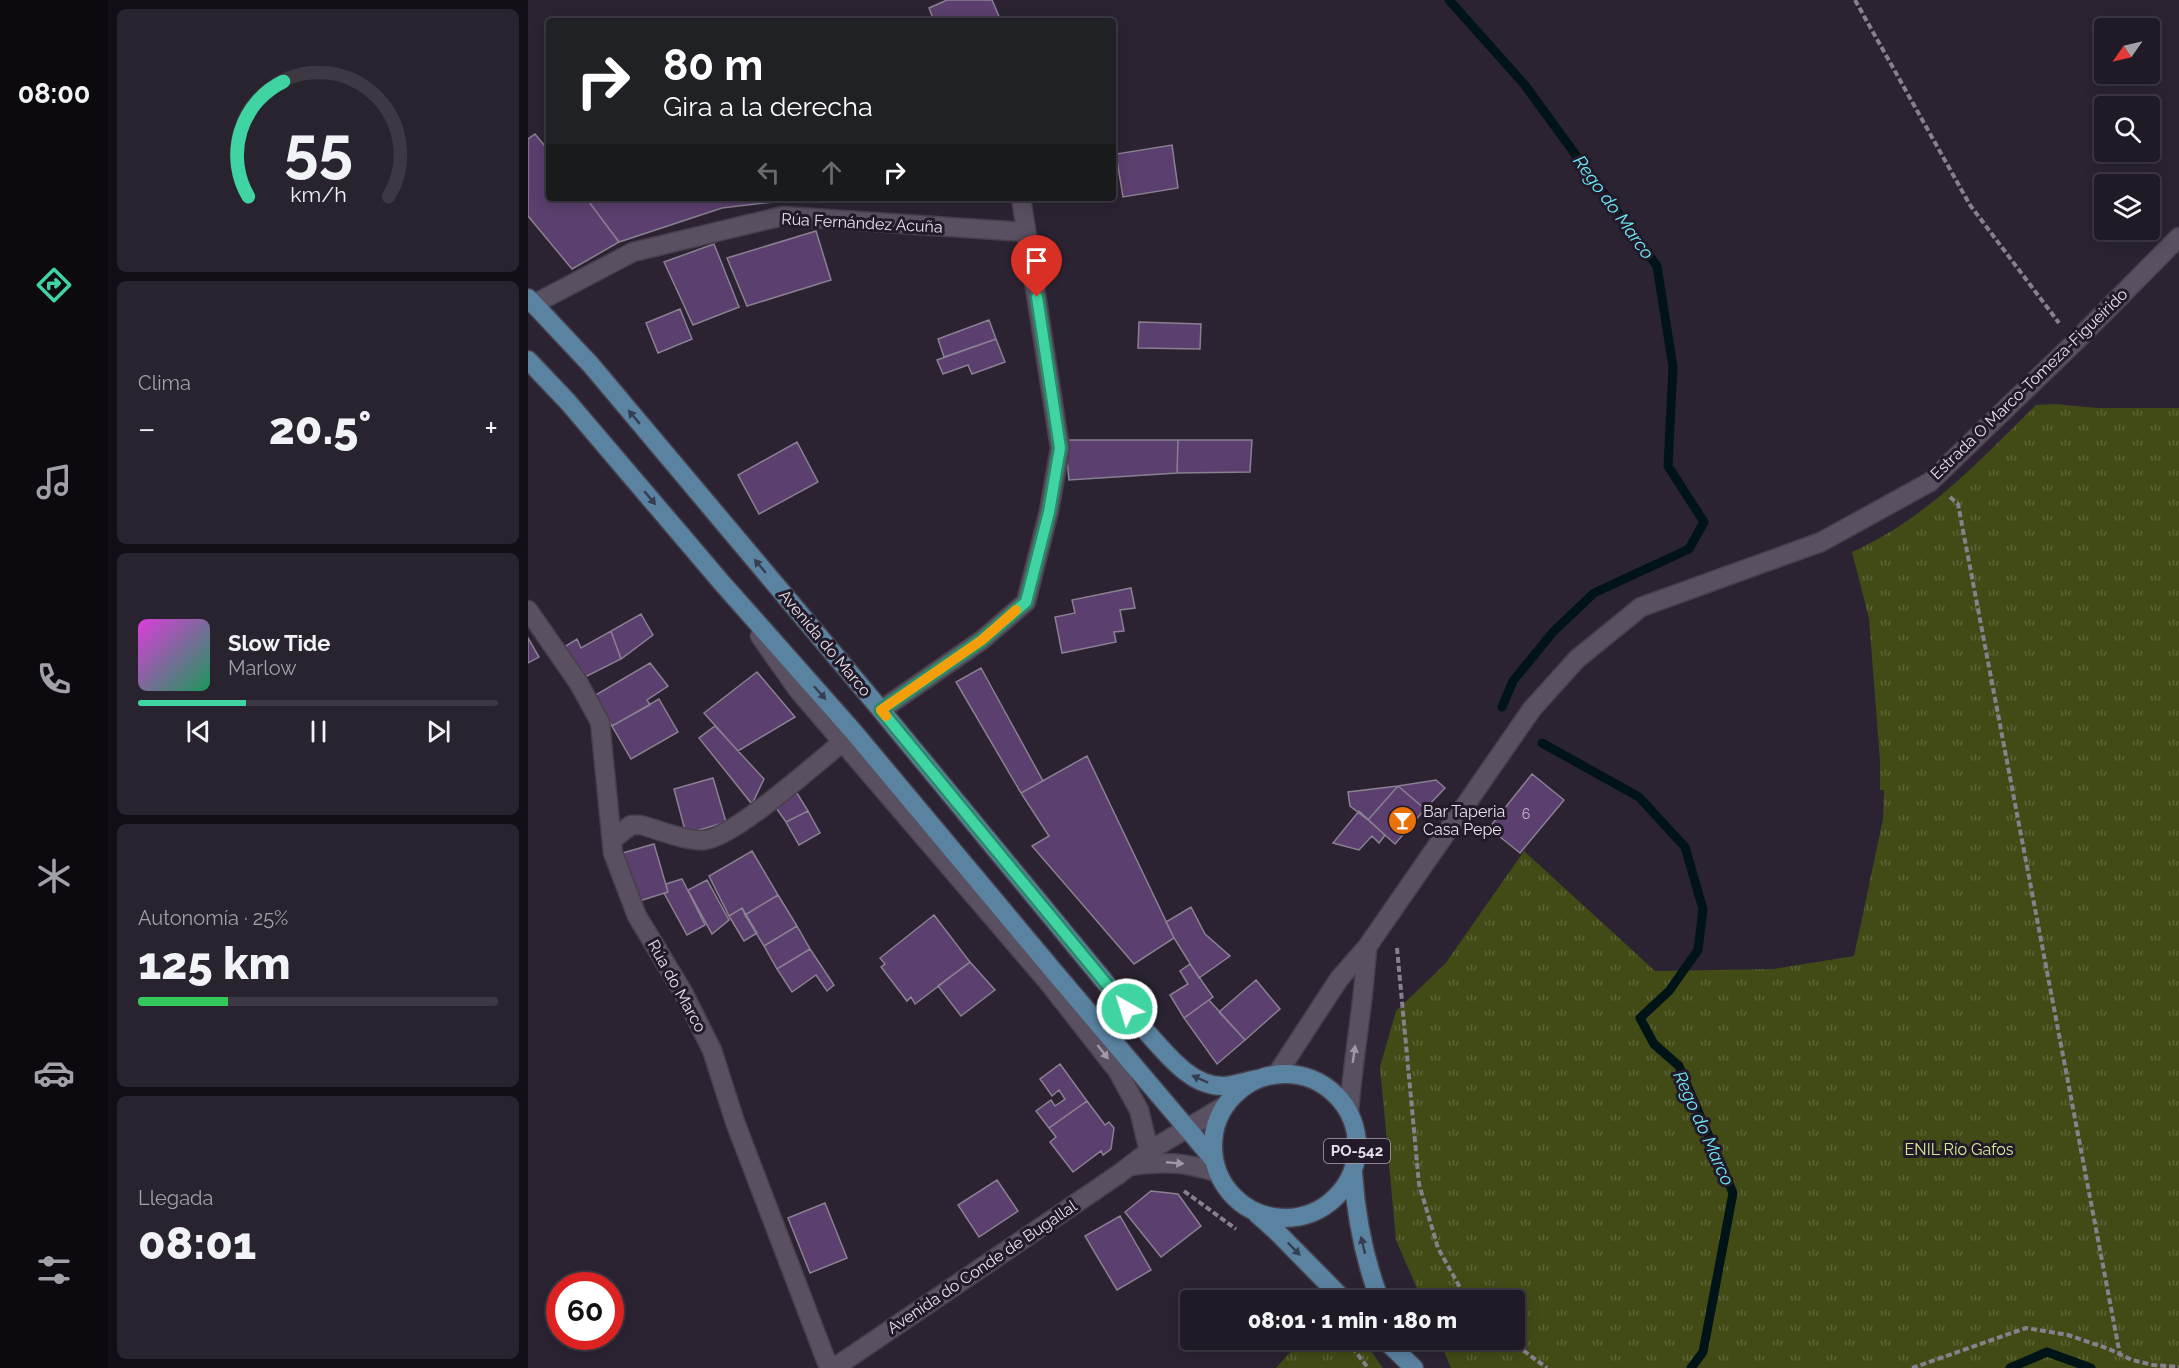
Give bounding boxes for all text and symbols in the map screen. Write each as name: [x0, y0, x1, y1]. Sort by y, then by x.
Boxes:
north arrow: [2094, 18, 2160, 84]
map controls: [2094, 18, 2160, 240]
text: 80 m: [663, 41, 763, 90]
icon: right: [564, 42, 642, 120]
text: 08:00: [18, 78, 90, 109]
text: Gira a la derecha: [663, 91, 873, 122]
button: search: [2094, 96, 2160, 162]
text: 55: [283, 113, 353, 187]
water label: Rego do Marco: [1569, 151, 1659, 263]
icon: left: [752, 156, 785, 189]
icon: ahead: [815, 156, 848, 189]
icon: right: [878, 156, 911, 189]
button: layers: [2094, 174, 2160, 240]
text: km/h: [290, 183, 346, 208]
street label: Rúa Fernández Acuña: [781, 209, 943, 237]
pin: [1011, 235, 1062, 297]
icon: arrive: [1020, 244, 1053, 277]
icon: directions: [33, 264, 75, 306]
street label: Estrada O Marco-Tomeza-Figueirido: [1927, 285, 2131, 483]
text: Clima: [138, 371, 191, 395]
text: 20.5°: [269, 402, 371, 455]
text: −: [138, 409, 156, 448]
text: +: [484, 409, 498, 448]
one-way arrow: [628, 409, 641, 425]
icon: music: [33, 461, 75, 503]
one-way arrow: [643, 490, 656, 505]
one-way arrow: [754, 559, 767, 574]
street label: Avenida do Marco: [775, 586, 875, 700]
text: Slow Tide: [228, 630, 330, 656]
text: Marlow: [228, 656, 297, 680]
icon: phone: [33, 658, 75, 700]
one-way arrow: [813, 685, 826, 700]
icon: previous: [182, 715, 215, 748]
icon: pause: [302, 715, 335, 748]
icon: next: [422, 715, 455, 748]
place label: Bar Taperia Casa Pepe: [1423, 802, 1505, 839]
bar icon: Bar Taperia Casa Pepe: [1386, 804, 1418, 836]
house number: 6: [1522, 806, 1530, 822]
icon: climate: [33, 855, 75, 897]
text: Autonomía · 25%: [138, 906, 288, 930]
text: 125 km: [138, 937, 291, 990]
street label: Rúa do Marco: [644, 937, 710, 1035]
position arrow: [1095, 977, 1159, 1041]
one-way arrow: [1097, 1043, 1109, 1059]
one-way arrow: [1349, 1045, 1359, 1064]
icon: car: [33, 1052, 75, 1094]
water label: Rego do Marco: [1669, 1067, 1739, 1189]
one-way arrow: [1191, 1074, 1209, 1084]
road number: PO-542: [1324, 1139, 1390, 1163]
park label: ENIL Río Gafos: [1905, 1140, 2014, 1159]
one-way arrow: [1165, 1158, 1184, 1168]
text: Llegada: [138, 1186, 213, 1210]
street label: Avenida do Conde de Bugallal: [884, 1196, 1081, 1338]
text: 08:01: [138, 1217, 256, 1270]
one-way arrow: [1357, 1235, 1367, 1254]
one-way arrow: [1287, 1241, 1301, 1256]
icon: filters: [33, 1249, 75, 1291]
speed limit sign: 60: [546, 1272, 624, 1350]
text: 08:01 · 1 min · 180 m: [1248, 1307, 1457, 1333]

